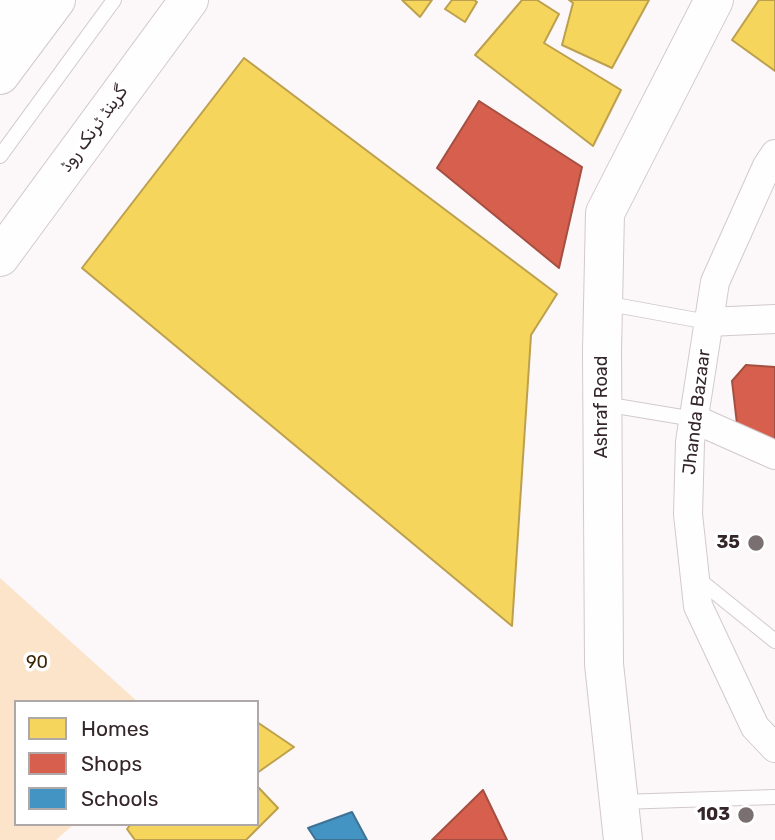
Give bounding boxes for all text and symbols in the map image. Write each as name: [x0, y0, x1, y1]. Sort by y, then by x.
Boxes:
street label: گرینڈ ٹرنک روڈ: [55, 82, 133, 176]
street label: Jhanda Bazaar: [679, 348, 715, 476]
street label: Ashraf Road: [591, 356, 613, 458]
place label: 35: [717, 532, 740, 554]
marker: 35: [746, 533, 766, 553]
park label: 90: [26, 652, 48, 674]
legend: [14, 700, 259, 826]
text: Homes: [81, 716, 149, 741]
text: Shops: [81, 751, 142, 776]
text: Schools: [81, 786, 158, 811]
place label: 103: [697, 804, 730, 826]
marker: 103: [736, 805, 756, 825]

